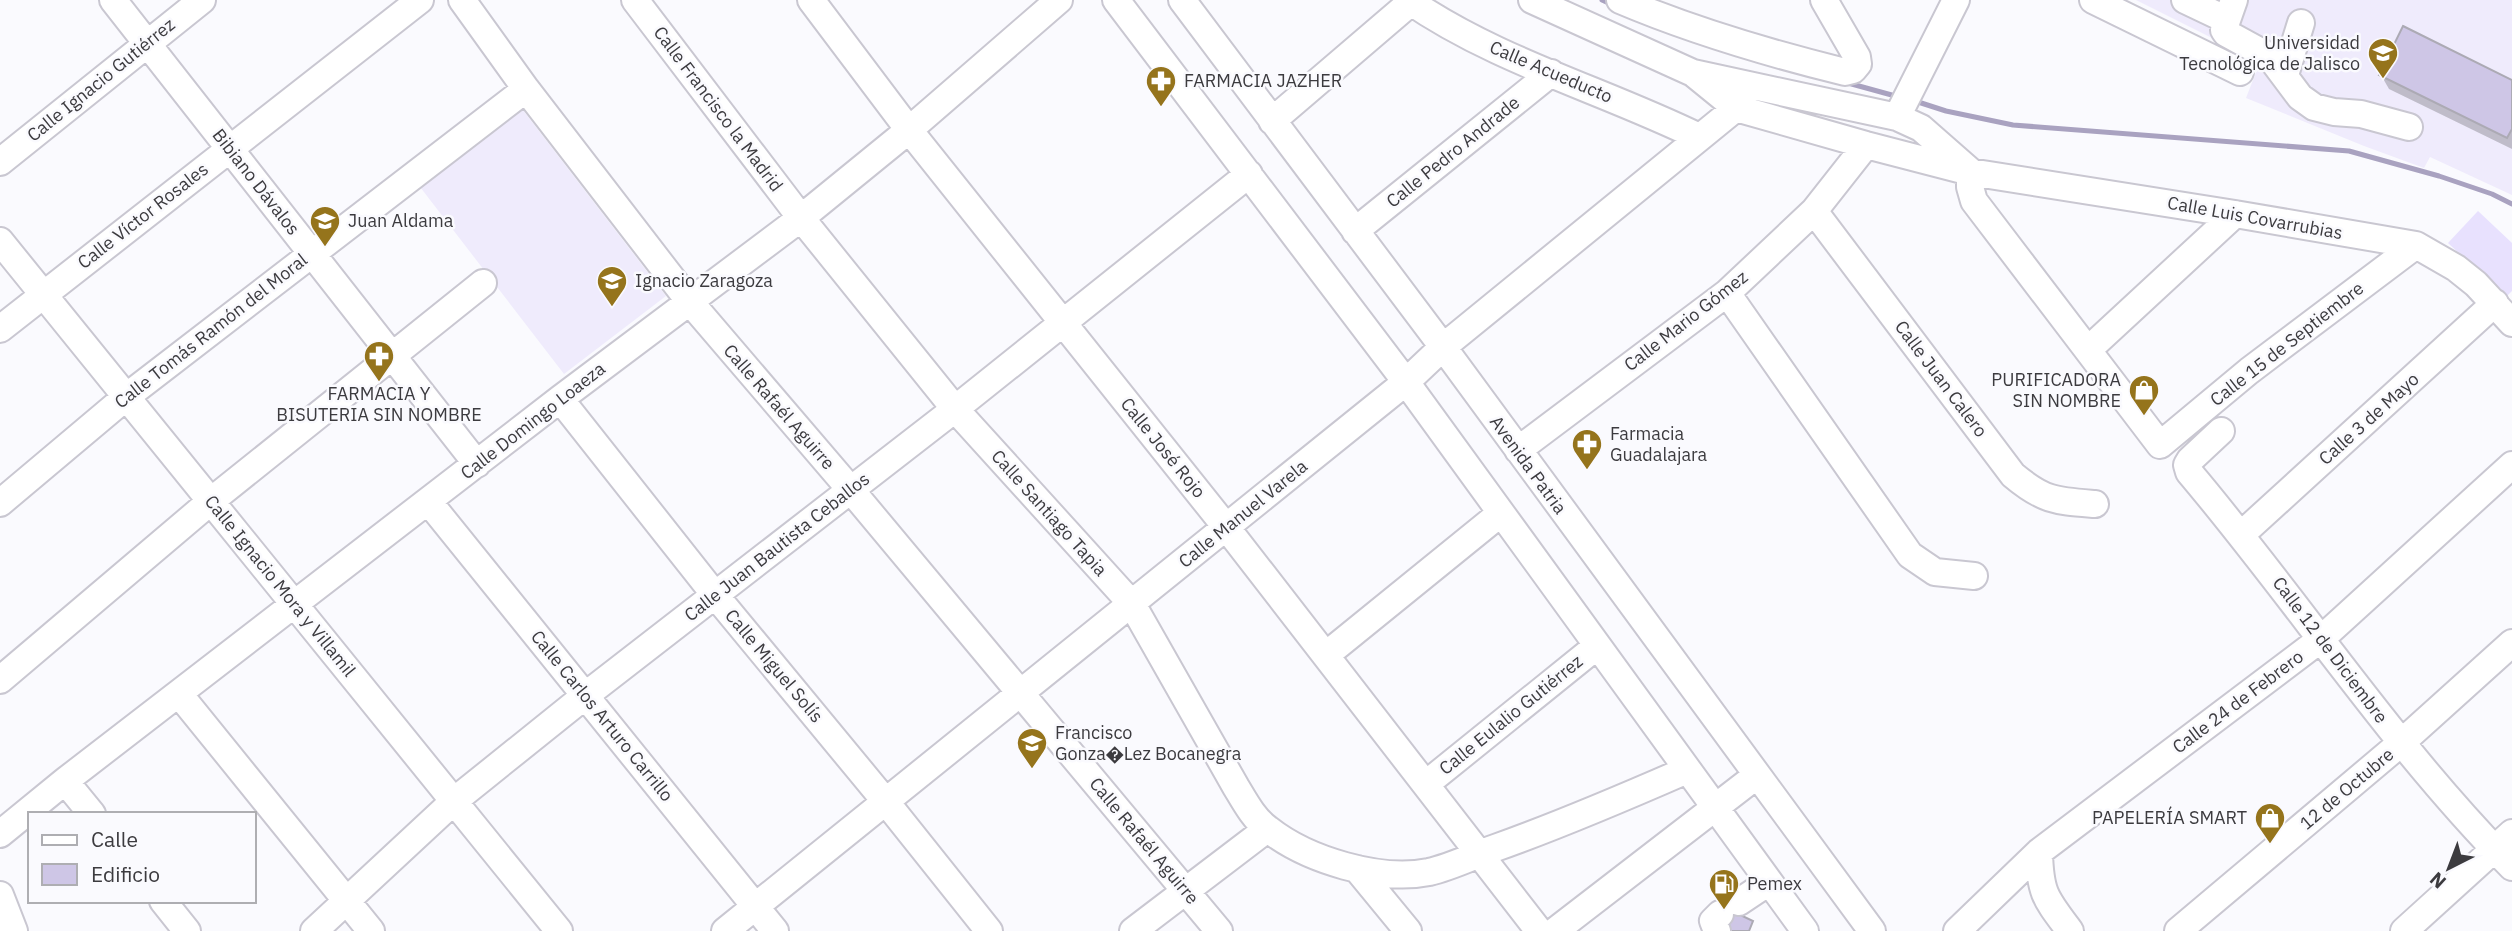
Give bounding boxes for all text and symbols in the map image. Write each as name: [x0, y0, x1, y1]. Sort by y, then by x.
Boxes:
street label: Calle Ignacio Gutiérrez: [22, 13, 179, 146]
street label: Calle Francisco la Madrid: [649, 21, 788, 196]
place label: Universidad Tecnológica de Jalisco: [2179, 31, 2360, 75]
street label: Calle Acueducto: [1486, 35, 1616, 108]
school or university icon: Universidad Tecnológica de Jalisco: [2366, 36, 2400, 80]
pharmacy icon: FARMACIA JAZHER: [1144, 64, 1178, 108]
place label: FARMACIA JAZHER: [1184, 69, 1342, 92]
street label: Calle Pedro Andrade: [1381, 91, 1524, 212]
street label: Bibiano Dávalos: [208, 124, 305, 240]
street label: Calle Víctor Rosales: [73, 157, 213, 274]
street label: Calle Luis Covarrubias: [2166, 191, 2344, 244]
school or university icon: Juan Aldama: [308, 204, 342, 248]
place label: Juan Aldama: [348, 209, 454, 232]
street label: Calle Tomás Ramón del Moral: [110, 248, 312, 413]
school or university icon: Ignacio Zaragoza: [595, 264, 629, 308]
street label: Calle Mario Gómez: [1619, 265, 1752, 376]
place label: Ignacio Zaragoza: [635, 269, 773, 292]
street label: Calle 15 de Septiembre: [2205, 276, 2368, 411]
street label: Calle Juan Calero: [1890, 316, 1993, 442]
pharmacy icon: FARMACIA Y BISUTERIA SIN NOMBRE: [362, 339, 396, 383]
street label: Calle Rafaél Aguirre: [719, 339, 840, 474]
street label: Calle Domingo Loaeza: [456, 357, 610, 484]
street label: Calle 3 de Mayo: [2314, 367, 2424, 470]
place label: PURIFICADORA SIN NOMBRE: [1991, 368, 2121, 412]
shop icon: PURIFICADORA SIN NOMBRE: [2127, 373, 2161, 417]
place label: FARMACIA Y BISUTERIA SIN NOMBRE: [276, 382, 482, 426]
street label: Calle José Rojo: [1116, 393, 1211, 503]
street label: Avenida Patria: [1485, 411, 1572, 519]
place label: Farmacia Guadalajara: [1610, 422, 1708, 466]
pharmacy icon: Farmacia Guadalajara: [1570, 427, 1604, 471]
street label: Calle Santiago Tapia: [987, 445, 1112, 581]
street label: Calle Manuel Varela: [1174, 454, 1312, 573]
street label: Calle Juan Bautista Ceballos: [679, 467, 874, 626]
street label: Calle Ignacio Mora y Villamil: [200, 490, 361, 681]
street label: Calle 12 de Diciembre: [2268, 572, 2393, 728]
street label: Calle Miguel Solís: [720, 604, 829, 727]
street label: Calle Carlos Arturo Carrillo: [526, 625, 679, 806]
street label: Calle 24 de Febrero: [2168, 645, 2308, 758]
street label: Calle Eulalio Gutiérrez: [1434, 650, 1587, 780]
place label: Francisco Gonza�Lez Bocanegra: [1055, 721, 1242, 765]
school or university icon: Francisco Gonza�Lez Bocanegra: [1015, 726, 1049, 770]
street label: 12 de Octubre: [2295, 743, 2398, 835]
street label: Calle Rafaél Aguirre: [1085, 772, 1204, 909]
shop icon: PAPELERÍA SMART: [2253, 801, 2287, 845]
place label: PAPELERÍA SMART: [2092, 806, 2247, 829]
legend: [28, 812, 256, 903]
text: Calle: [91, 825, 138, 853]
north arrow: [2414, 833, 2484, 903]
text: Edificio: [91, 860, 160, 888]
fuel station icon: Pemex: [1707, 867, 1741, 911]
text: N: [2424, 867, 2451, 894]
place label: Pemex: [1747, 872, 1802, 895]

